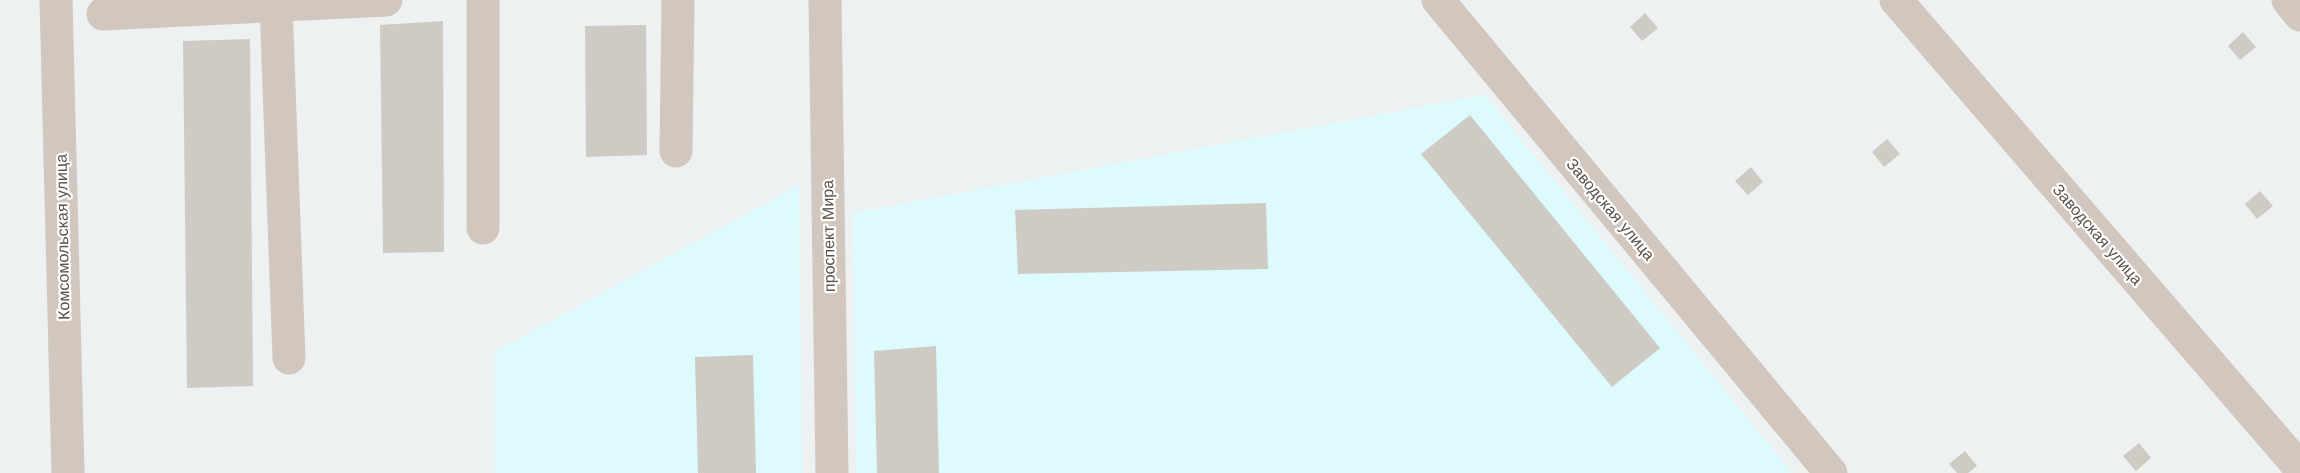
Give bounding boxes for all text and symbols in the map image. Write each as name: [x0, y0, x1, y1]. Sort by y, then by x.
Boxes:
street label: Комсомольская улица: [52, 154, 73, 320]
street label: Заводская улица: [1562, 155, 1659, 264]
street label: проспект Мира: [818, 180, 839, 292]
street label: Заводская улица: [2049, 180, 2147, 289]

